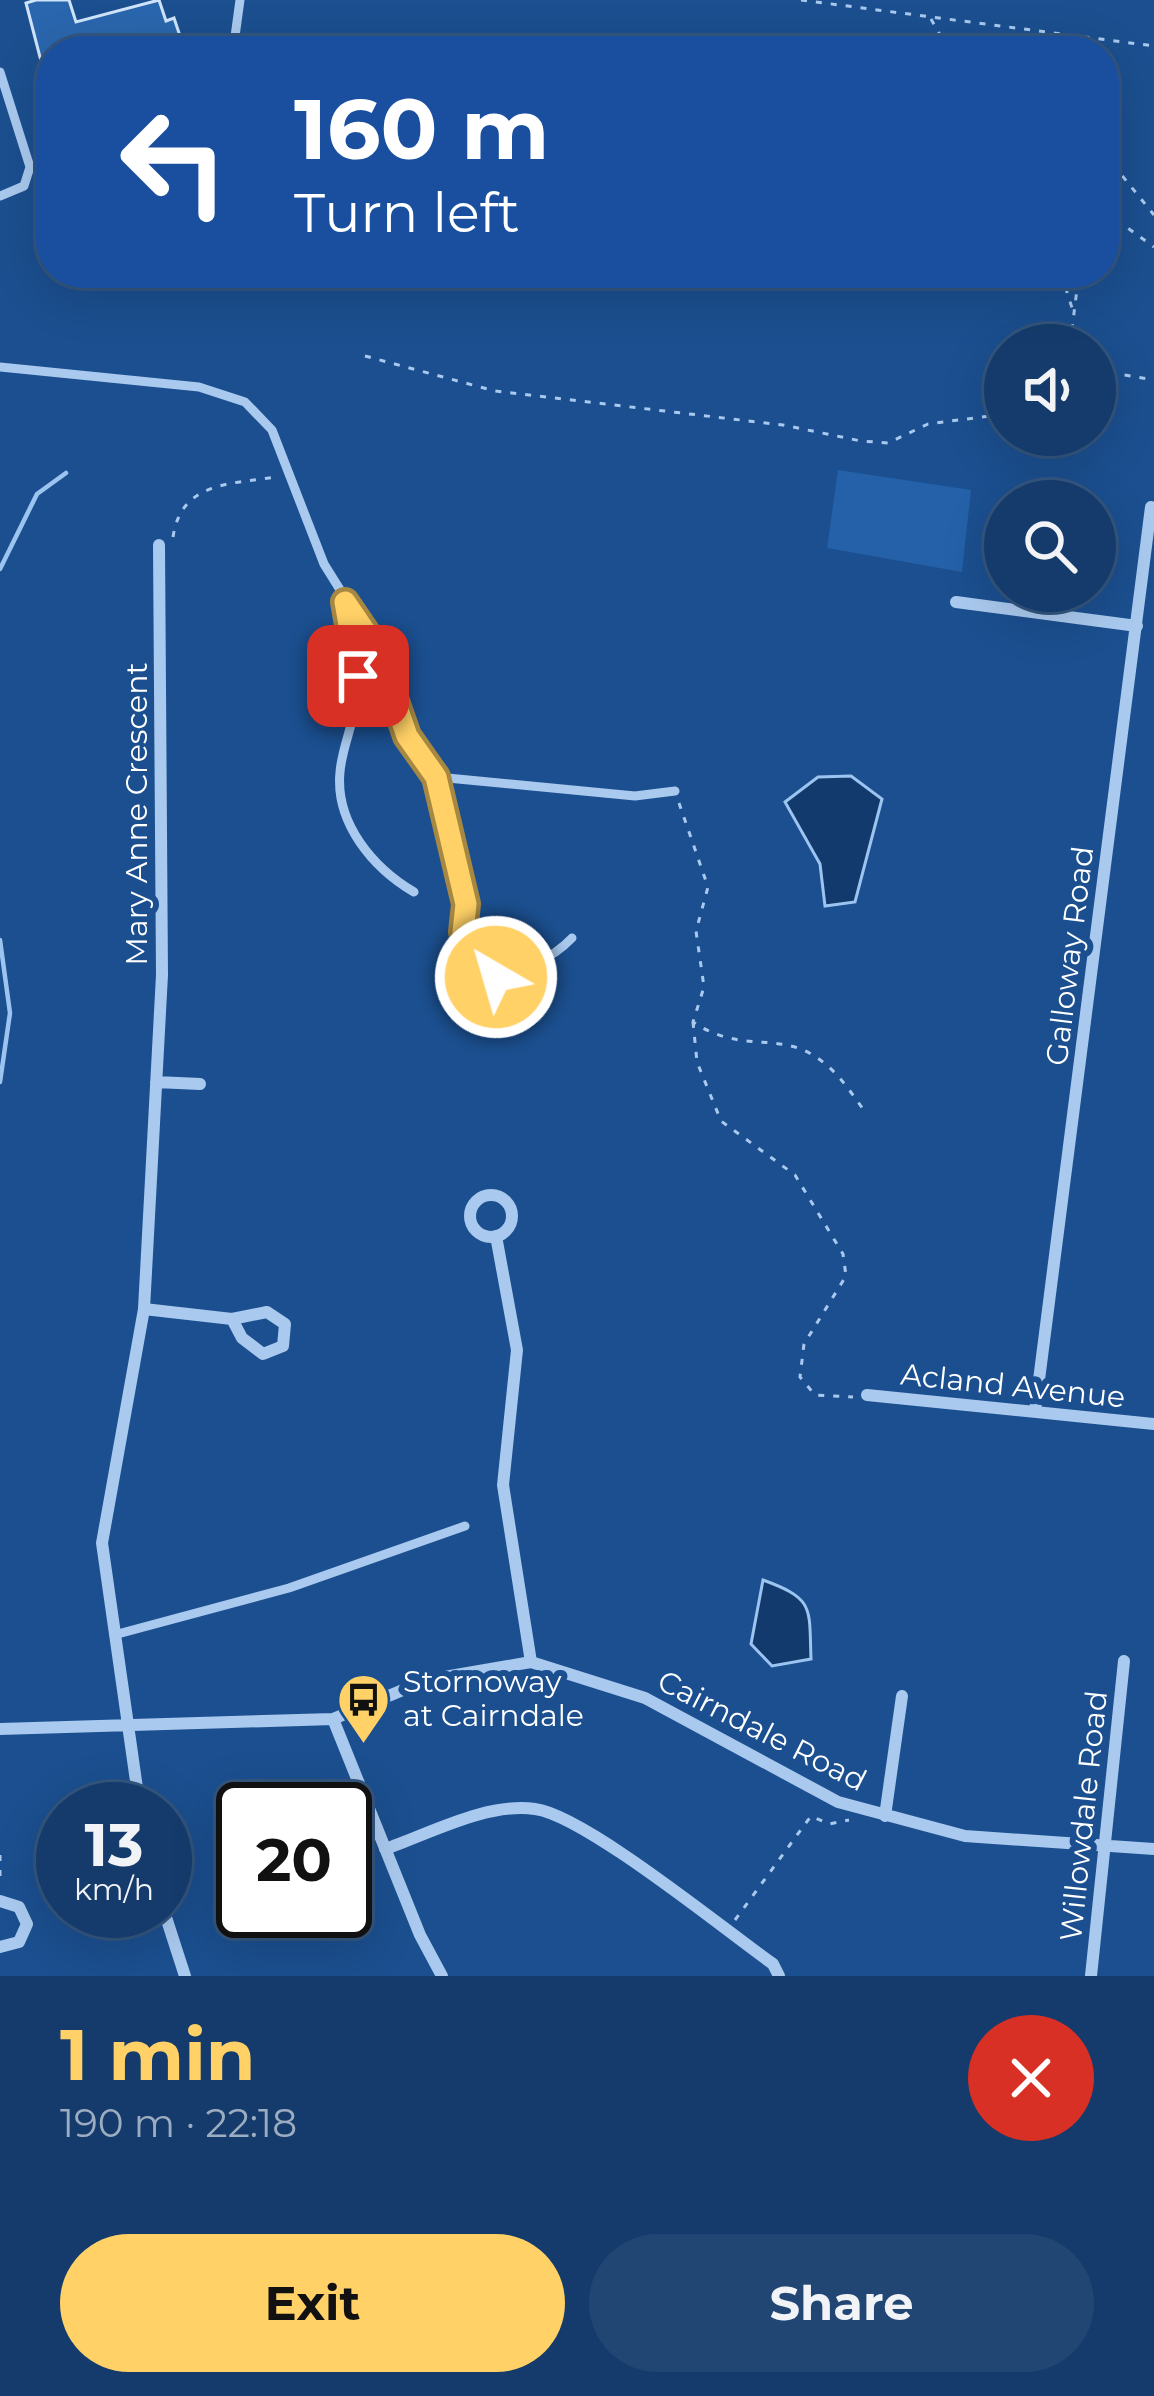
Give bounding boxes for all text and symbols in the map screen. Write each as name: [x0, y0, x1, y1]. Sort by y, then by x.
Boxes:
text: 160 m: [294, 78, 549, 180]
icon: left: [96, 84, 252, 240]
text: Turn left: [294, 180, 520, 246]
map controls: [984, 324, 1116, 612]
button: sound: [984, 324, 1116, 456]
button: search: [984, 480, 1116, 612]
pin: [307, 625, 409, 727]
icon: arrive: [325, 643, 391, 709]
street label: Mary Anne Crescent: [118, 662, 155, 966]
street label: Galloway Road: [1038, 844, 1101, 1068]
position arrow: [433, 914, 559, 1040]
street label: Acland Avenue: [899, 1355, 1127, 1416]
street label: Cairndale Road: [652, 1662, 873, 1799]
place label: Stornoway at Cairndale: [403, 1663, 584, 1734]
bus stop icon: Stornoway at Cairndale: [336, 1671, 392, 1745]
street label: Willowdale Road: [1052, 1689, 1115, 1943]
speed limit sign: 20: [216, 1782, 372, 1938]
text: 13: [84, 1808, 144, 1881]
text: km/h: [74, 1871, 154, 1908]
text: 1 min: [60, 2010, 256, 2098]
button: close: [968, 2015, 1094, 2141]
text: 190 m · 22:18: [60, 2099, 297, 2147]
button: Exit: [60, 2234, 565, 2372]
button: Share: [589, 2234, 1094, 2372]

